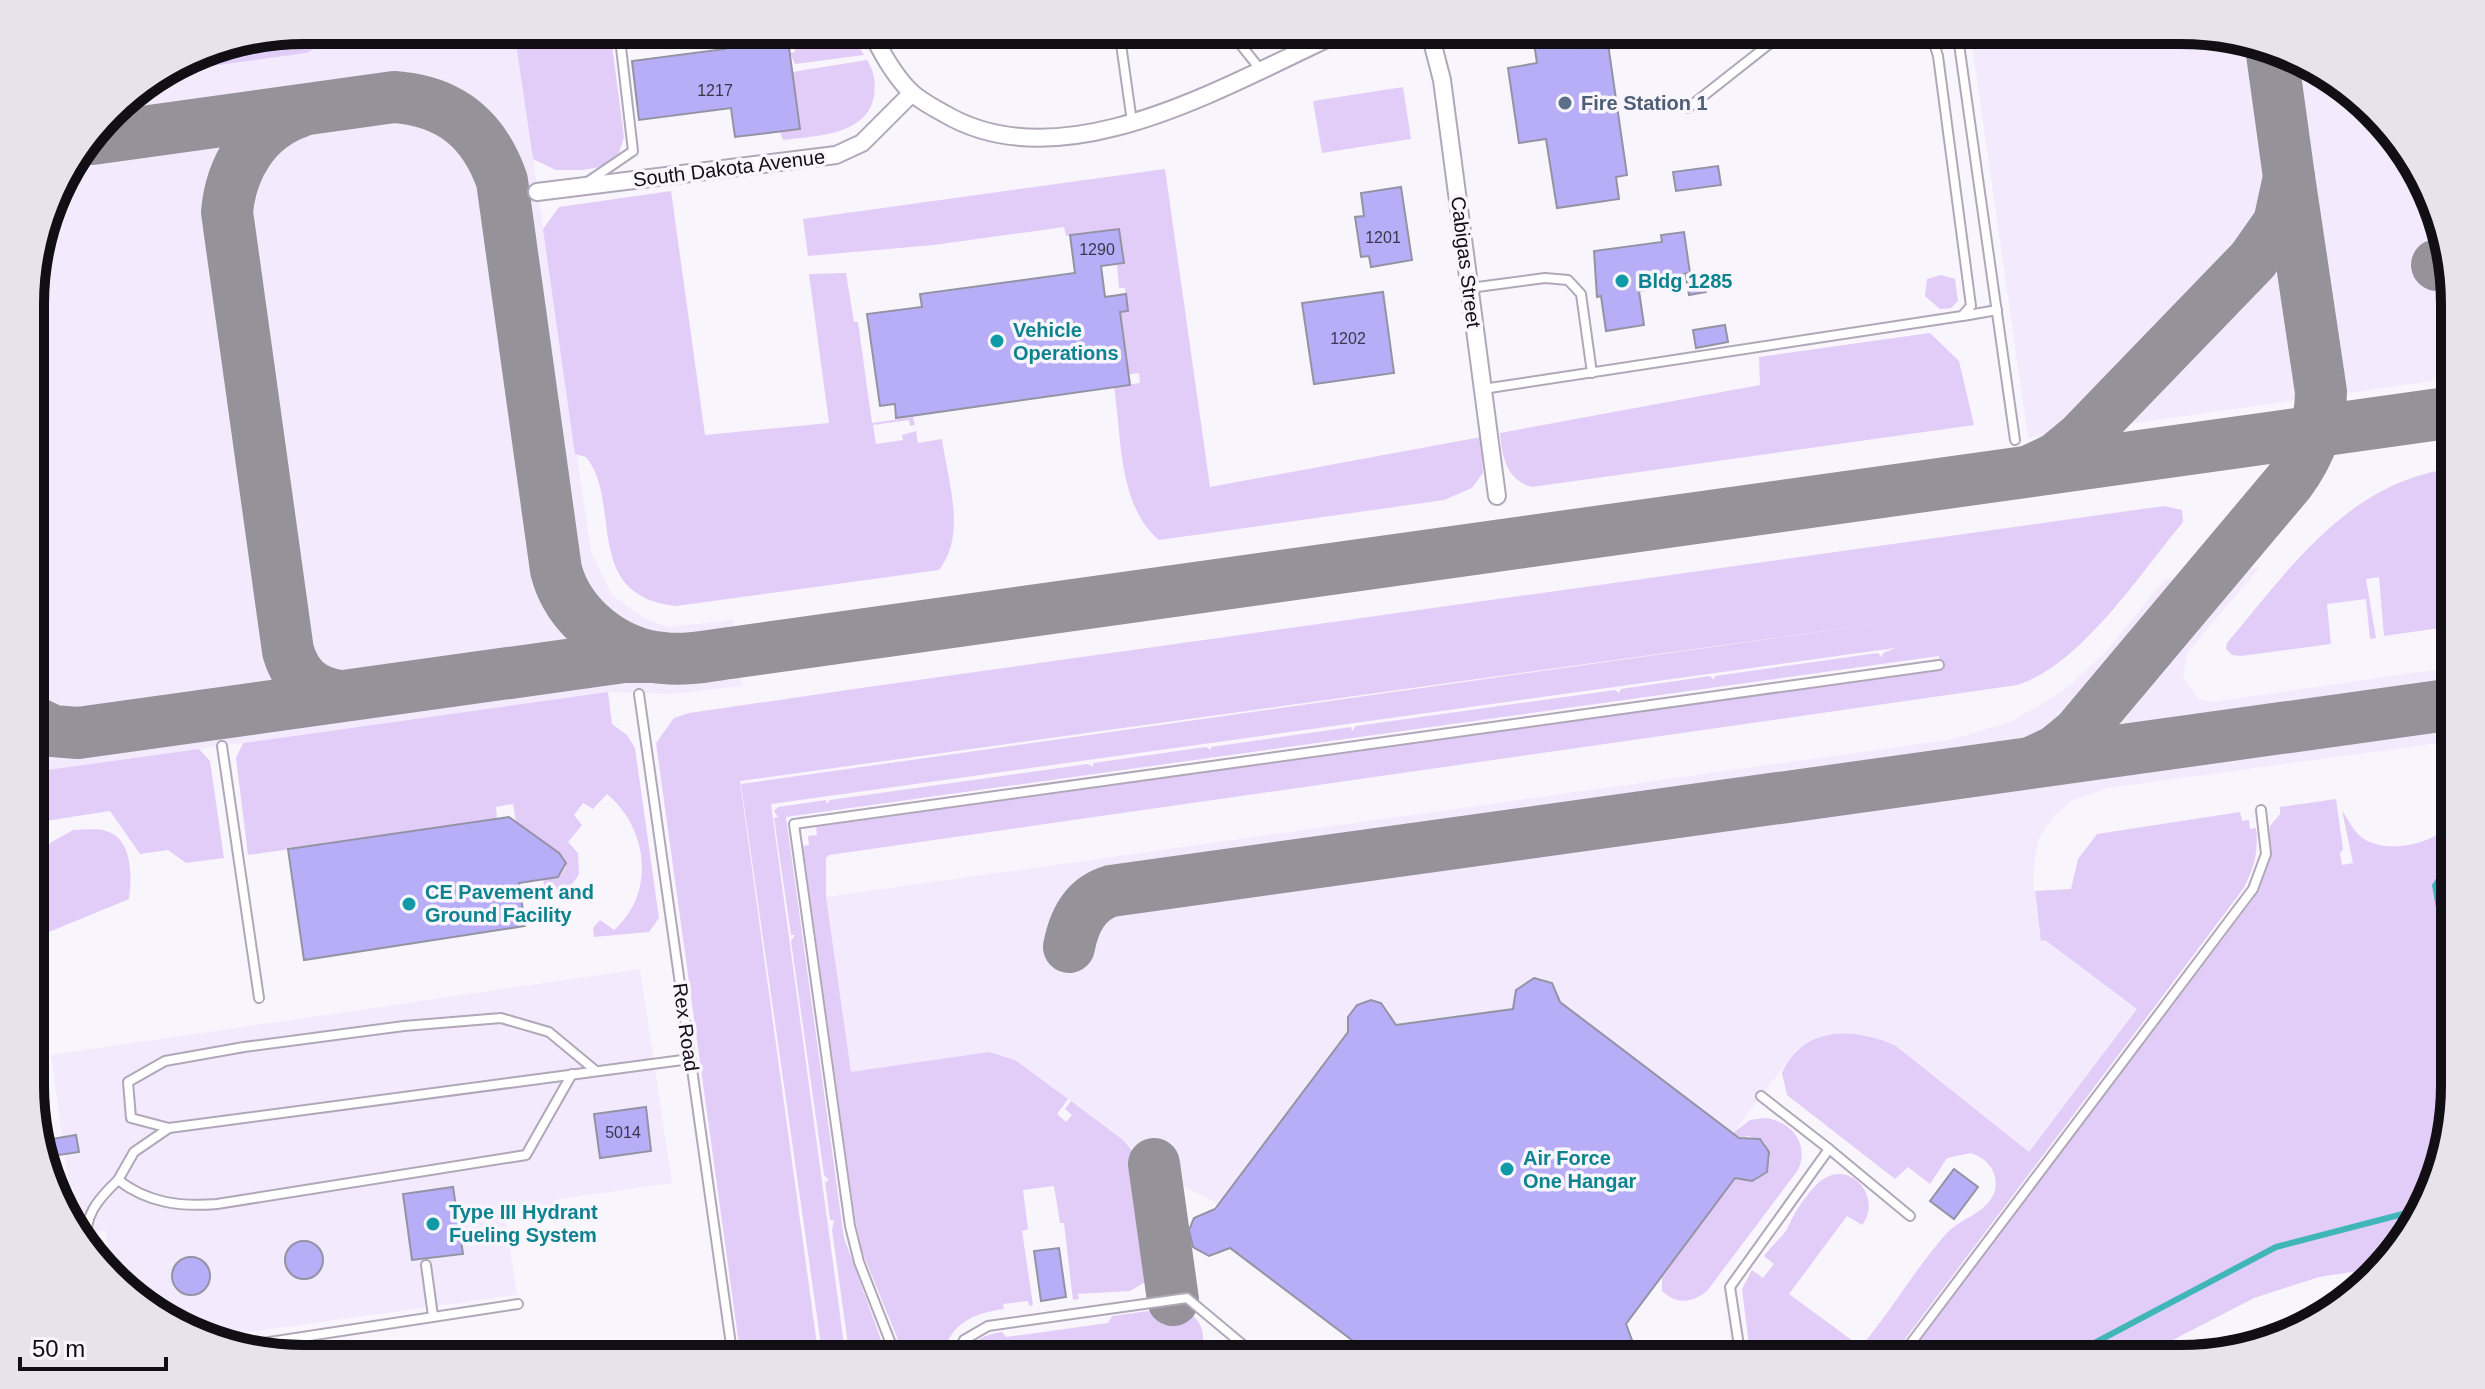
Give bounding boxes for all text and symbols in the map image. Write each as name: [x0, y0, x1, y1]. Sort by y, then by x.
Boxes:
house number: 1217: [697, 82, 733, 99]
place label: Fire Station 1: [1581, 92, 1708, 114]
marker: Fire Station 1: [1556, 94, 1574, 112]
street label: South Dakota Avenue: [632, 145, 826, 191]
street label: Cabigas Street: [1447, 195, 1485, 329]
house number: 1201: [1365, 229, 1401, 246]
house number: 1290: [1079, 241, 1115, 258]
place label: Bldg 1285: [1638, 270, 1732, 292]
marker: Bldg 1285: [1613, 272, 1631, 290]
place label: Vehicle Operations: [1013, 319, 1119, 364]
house number: 1202: [1330, 330, 1366, 347]
marker: Vehicle Operations: [988, 332, 1006, 350]
place label: CE Pavement and Ground Facility: [425, 881, 594, 926]
marker: CE Pavement and Ground Facility: [400, 895, 418, 913]
street label: Rex Road: [669, 981, 703, 1073]
house number: 5014: [605, 1124, 641, 1141]
place label: Air Force One Hangar: [1523, 1147, 1637, 1192]
marker: Air Force One Hangar: [1498, 1160, 1516, 1178]
place label: Type III Hydrant Fueling System: [449, 1201, 598, 1246]
marker: Type III Hydrant Fueling System: [424, 1215, 442, 1233]
scale bar: [20, 1321, 166, 1371]
text: 50 m: [32, 1335, 85, 1362]

